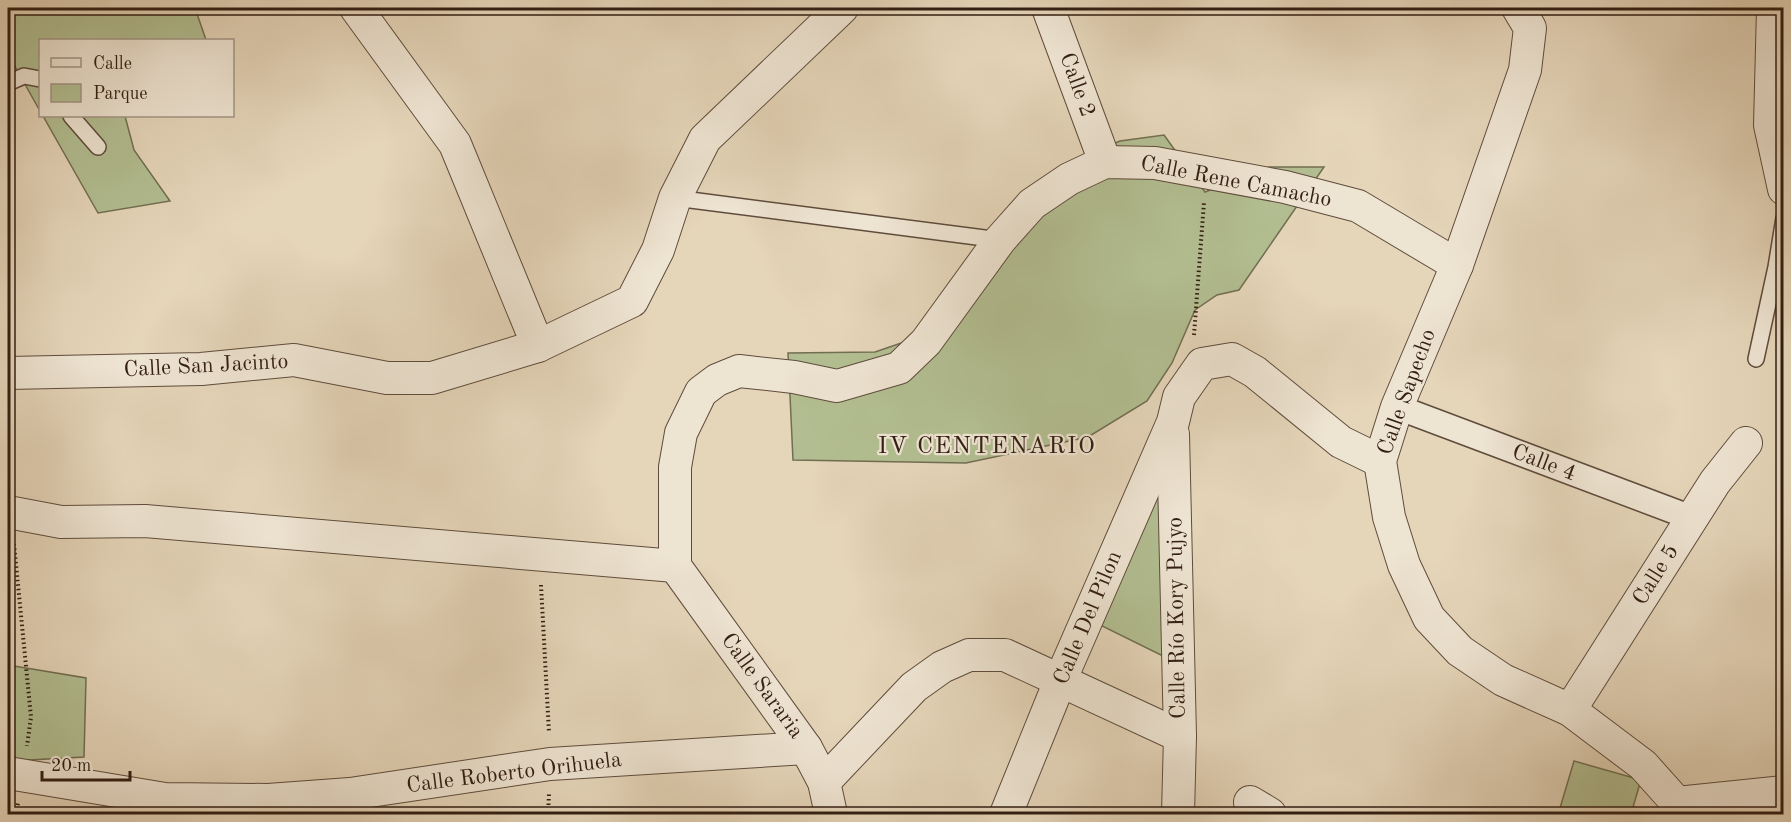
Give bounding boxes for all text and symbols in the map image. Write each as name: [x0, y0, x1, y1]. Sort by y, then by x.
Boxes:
legend: [39, 39, 234, 117]
street label: Calle 2: [1055, 50, 1099, 120]
text: Calle: [93, 55, 132, 73]
text: Parque: [93, 85, 148, 103]
street label: Calle Rene Camacho: [1139, 153, 1333, 211]
street label: Calle Sapecho: [1374, 326, 1440, 458]
street label: Calle San Jacinto: [123, 351, 289, 381]
district label: IV CENTENARIO: [878, 435, 1096, 459]
street label: Calle 4: [1509, 441, 1579, 485]
street label: Calle Río Kory Pujyo: [1164, 517, 1190, 719]
street label: Calle 5: [1629, 541, 1683, 609]
street label: Calle Del Pilon: [1050, 548, 1126, 688]
street label: Calle Sararia: [717, 629, 807, 743]
scale bar: [42, 744, 130, 782]
street label: Calle Roberto Orihuela: [405, 749, 623, 797]
text: 20 m: [51, 757, 91, 775]

